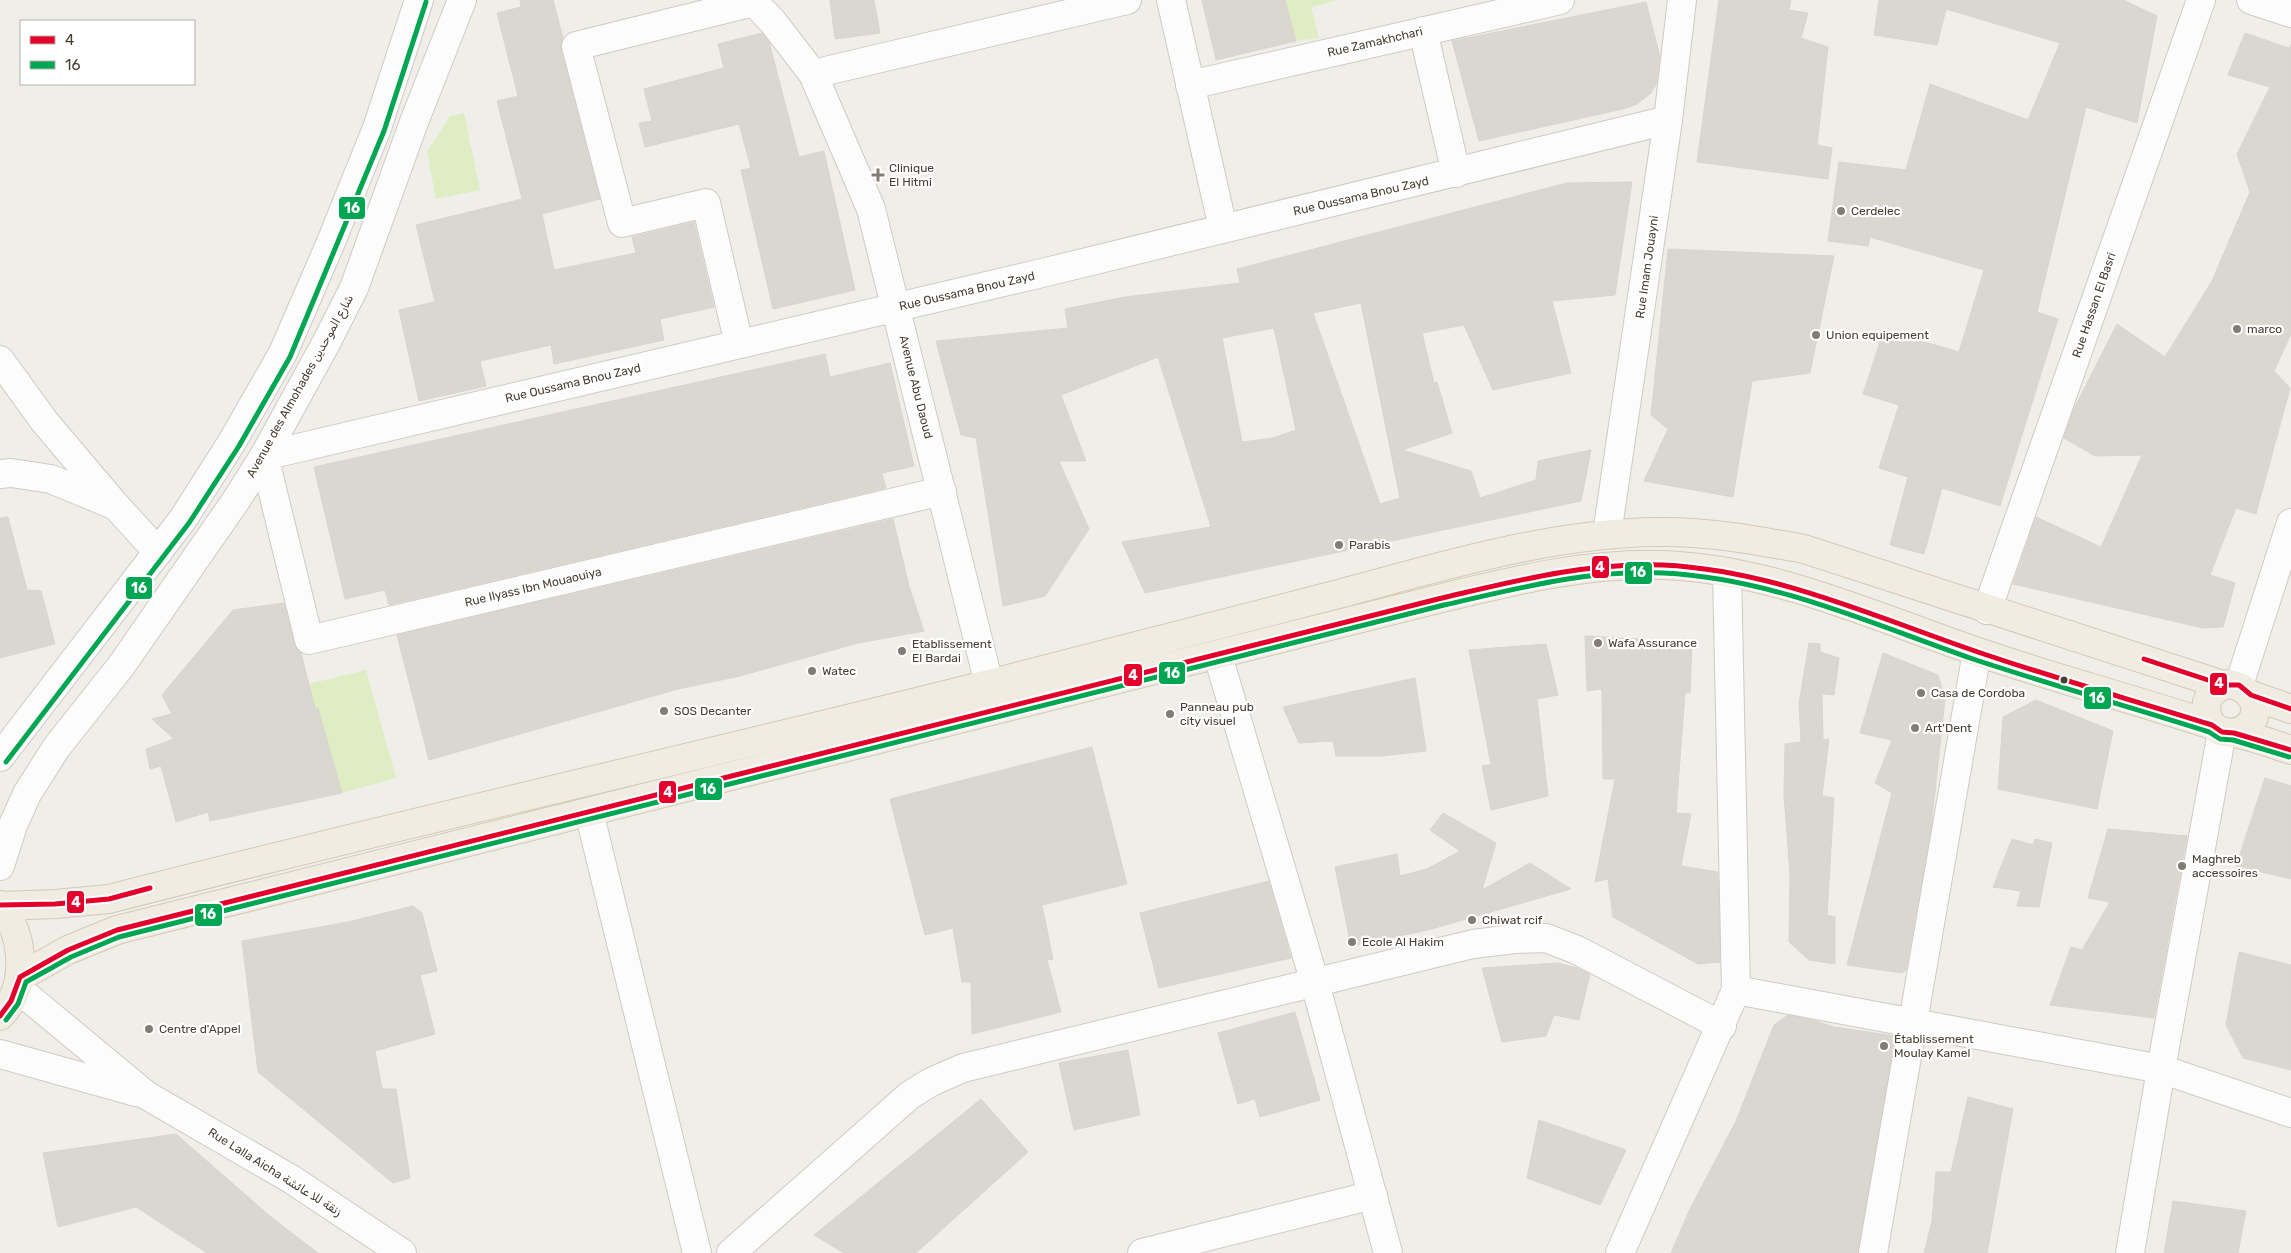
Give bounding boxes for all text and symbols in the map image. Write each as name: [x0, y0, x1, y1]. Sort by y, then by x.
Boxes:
legend: [20, 20, 195, 85]
street label: Rue Zamakhchari: [1326, 24, 1424, 60]
text: 4: [65, 31, 74, 49]
text: 16: [65, 56, 80, 74]
place label: Clinique El Hitmi: [889, 161, 934, 189]
marker: Clinique El Hitmi: [871, 168, 885, 182]
street label: Rue Oussama Bnou Zayd: [1292, 174, 1430, 218]
line badge: 16: [338, 196, 366, 220]
text: 16: [344, 200, 360, 217]
place label: Cerdelec: [1851, 204, 1901, 218]
marker: Cerdelec: [1835, 205, 1847, 217]
street label: Rue Imam Jouayni: [1633, 214, 1661, 319]
street label: Rue Hassan El Basri: [2069, 250, 2119, 359]
street label: Rue Oussama Bnou Zayd: [898, 269, 1036, 313]
street label: Avenue des Almohades شارع الموحدين: [244, 292, 358, 481]
place label: marco: [2247, 322, 2282, 336]
marker: marco: [2231, 323, 2243, 335]
place label: Union equipement: [1826, 328, 1929, 342]
marker: Union equipement: [1810, 329, 1822, 341]
street label: Avenue Abu Daoud: [896, 334, 936, 440]
street label: Rue Oussama Bnou Zayd: [504, 361, 642, 405]
place label: Parabis: [1349, 538, 1390, 552]
marker: Parabis: [1333, 539, 1345, 551]
line badge: 4: [1591, 555, 1610, 579]
text: 4: [1595, 559, 1605, 576]
line badge: 16: [1624, 561, 1653, 585]
street label: Rue Ilyass Ibn Mouaouiya: [463, 564, 603, 610]
text: 16: [1630, 564, 1646, 581]
line badge: 16: [125, 576, 153, 600]
text: 16: [131, 580, 147, 597]
place label: Wafa Assurance: [1608, 636, 1697, 650]
place label: Etablissement El Bardai: [912, 637, 992, 665]
marker: Wafa Assurance: [1592, 637, 1604, 649]
marker: Etablissement El Bardai: [896, 645, 908, 657]
line badge: 16: [1158, 661, 1186, 685]
line badge: 4: [1123, 663, 1143, 687]
place label: Watec: [822, 664, 856, 678]
marker: Watec: [806, 665, 818, 677]
text: 16: [1164, 665, 1180, 682]
text: 4: [1128, 667, 1138, 684]
line badge: 4: [2209, 672, 2228, 696]
unlabelled marker: [2059, 675, 2069, 685]
text: 4: [2214, 675, 2224, 692]
place label: Casa de Cordoba: [1931, 686, 2025, 700]
line badge: 16: [2083, 686, 2112, 710]
marker: Casa de Cordoba: [1915, 687, 1927, 699]
text: 16: [2089, 690, 2105, 707]
place label: Panneau pub city visuel: [1180, 700, 1254, 728]
place label: SOS Decanter: [674, 704, 752, 718]
marker: SOS Decanter: [658, 705, 670, 717]
marker: Panneau pub city visuel: [1164, 708, 1176, 720]
place label: Art'Dent: [1925, 721, 1972, 735]
marker: Art'Dent: [1909, 722, 1921, 734]
line badge: 16: [694, 777, 723, 801]
line badge: 4: [658, 780, 677, 804]
text: 16: [700, 781, 716, 798]
text: 4: [663, 784, 673, 801]
place label: Maghreb accessoires: [2192, 852, 2258, 880]
marker: Maghreb accessoires: [2176, 860, 2188, 872]
line badge: 4: [66, 890, 85, 914]
text: 4: [71, 894, 81, 911]
line badge: 16: [194, 903, 223, 927]
text: 16: [200, 906, 216, 923]
place label: Chiwat rcif: [1482, 913, 1543, 927]
marker: Chiwat rcif: [1466, 914, 1478, 926]
place label: Ecole Al Hakim: [1362, 935, 1444, 949]
marker: Ecole Al Hakim: [1346, 936, 1358, 948]
place label: Centre d'Appel: [159, 1022, 241, 1036]
marker: Centre d'Appel: [143, 1023, 155, 1035]
place label: Établissement Moulay Kamel: [1894, 1032, 1974, 1060]
marker: Établissement Moulay Kamel: [1878, 1040, 1890, 1052]
street label: Rue Lalla Aicha زنقة للا عائشة: [205, 1125, 344, 1220]

